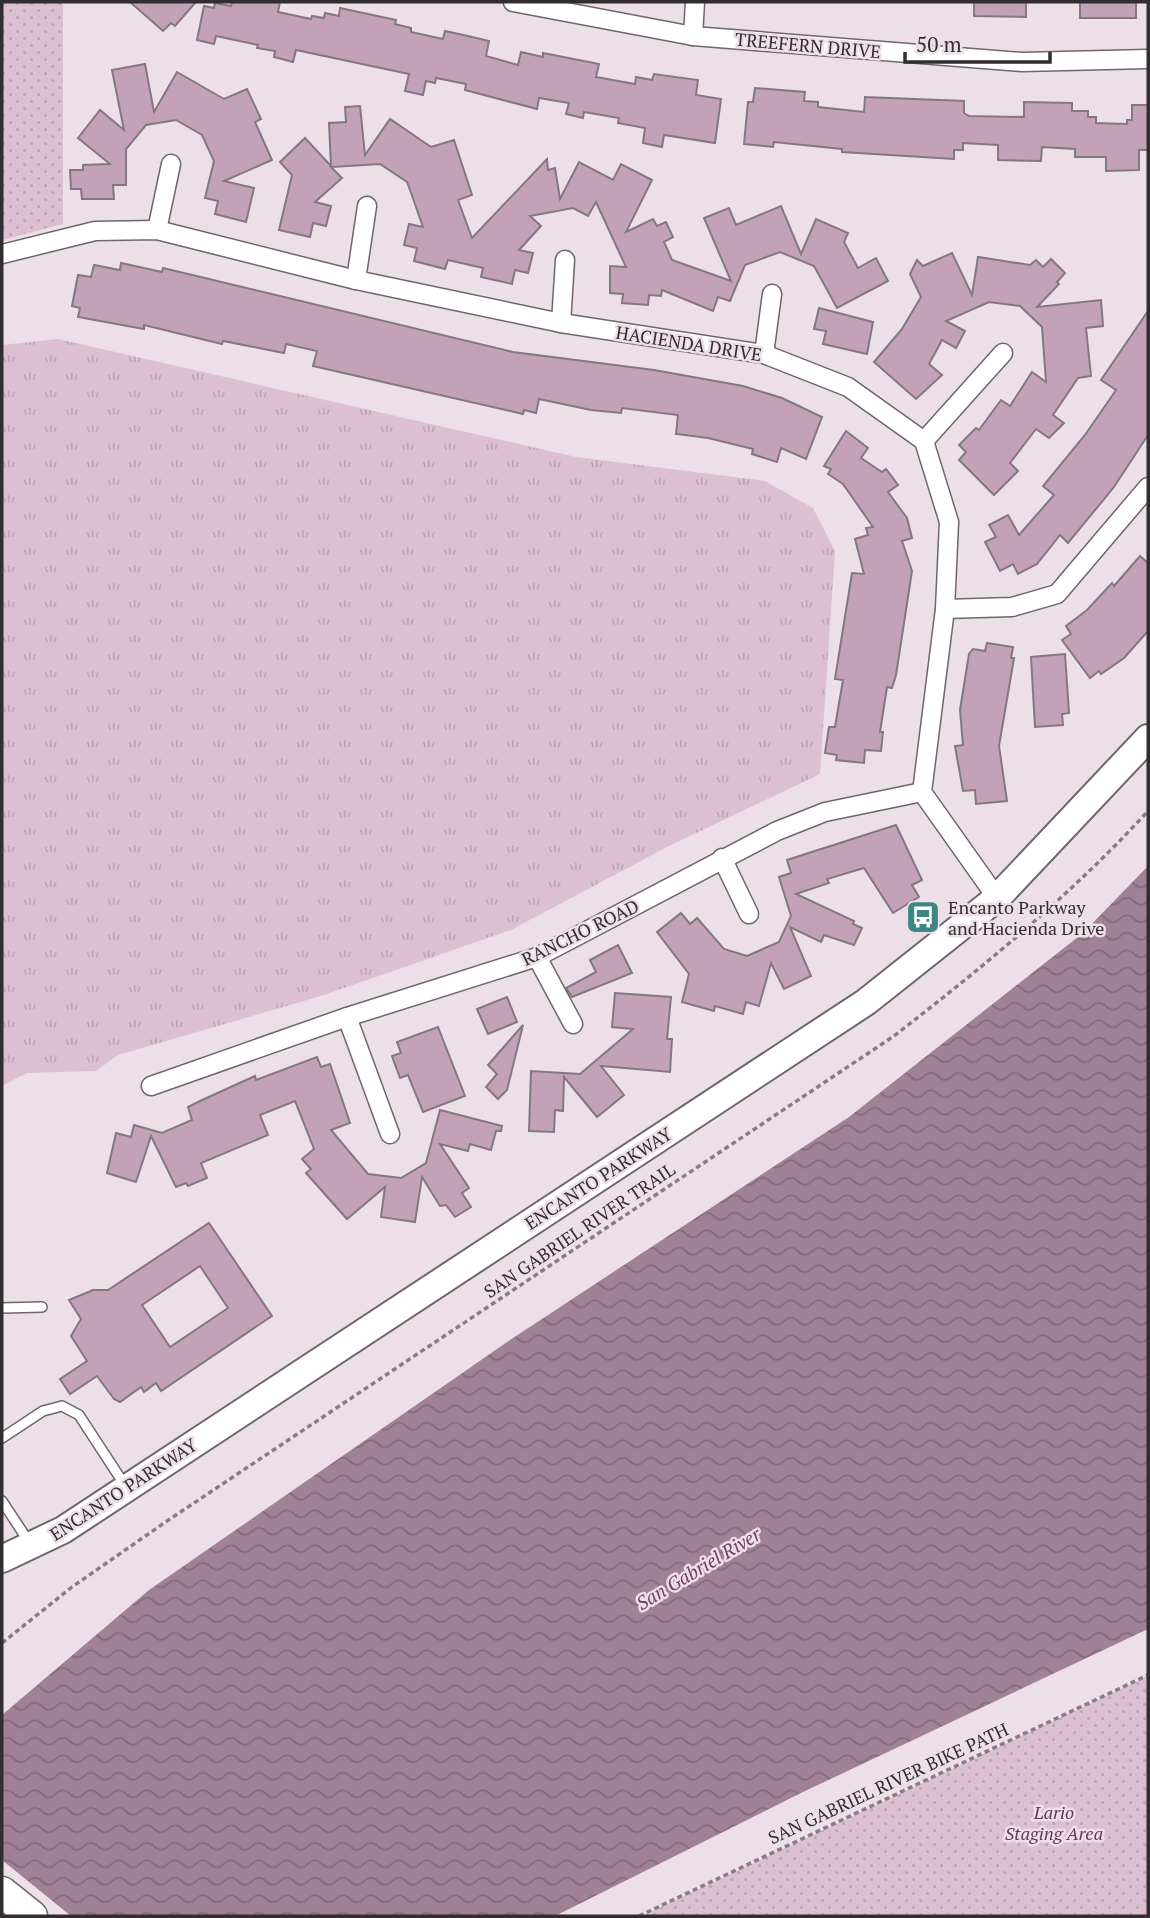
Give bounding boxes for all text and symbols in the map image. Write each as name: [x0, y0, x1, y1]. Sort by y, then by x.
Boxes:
scale bar: [905, 21, 1050, 65]
street label: TREEFERN DRIVE: [734, 27, 882, 63]
text: 50 m: [916, 30, 962, 58]
street label: HACIENDA DRIVE: [614, 320, 764, 366]
street label: RANCHO ROAD: [517, 893, 643, 971]
place label: Encanto Parkway and Hacienda Drive: [948, 895, 1104, 940]
bus stop icon: Encanto Parkway and Hacienda Drive: [904, 898, 942, 936]
street label: ENCANTO PARKWAY: [520, 1121, 677, 1235]
street label: SAN GABRIEL RIVER TRAIL: [479, 1157, 679, 1303]
street label: ENCANTO PARKWAY: [45, 1432, 202, 1546]
water label: San Gabriel River: [631, 1521, 765, 1615]
street label: SAN GABRIEL RIVER BIKE PATH: [764, 1717, 1012, 1849]
park label: Lario Staging Area: [1005, 1800, 1103, 1845]

